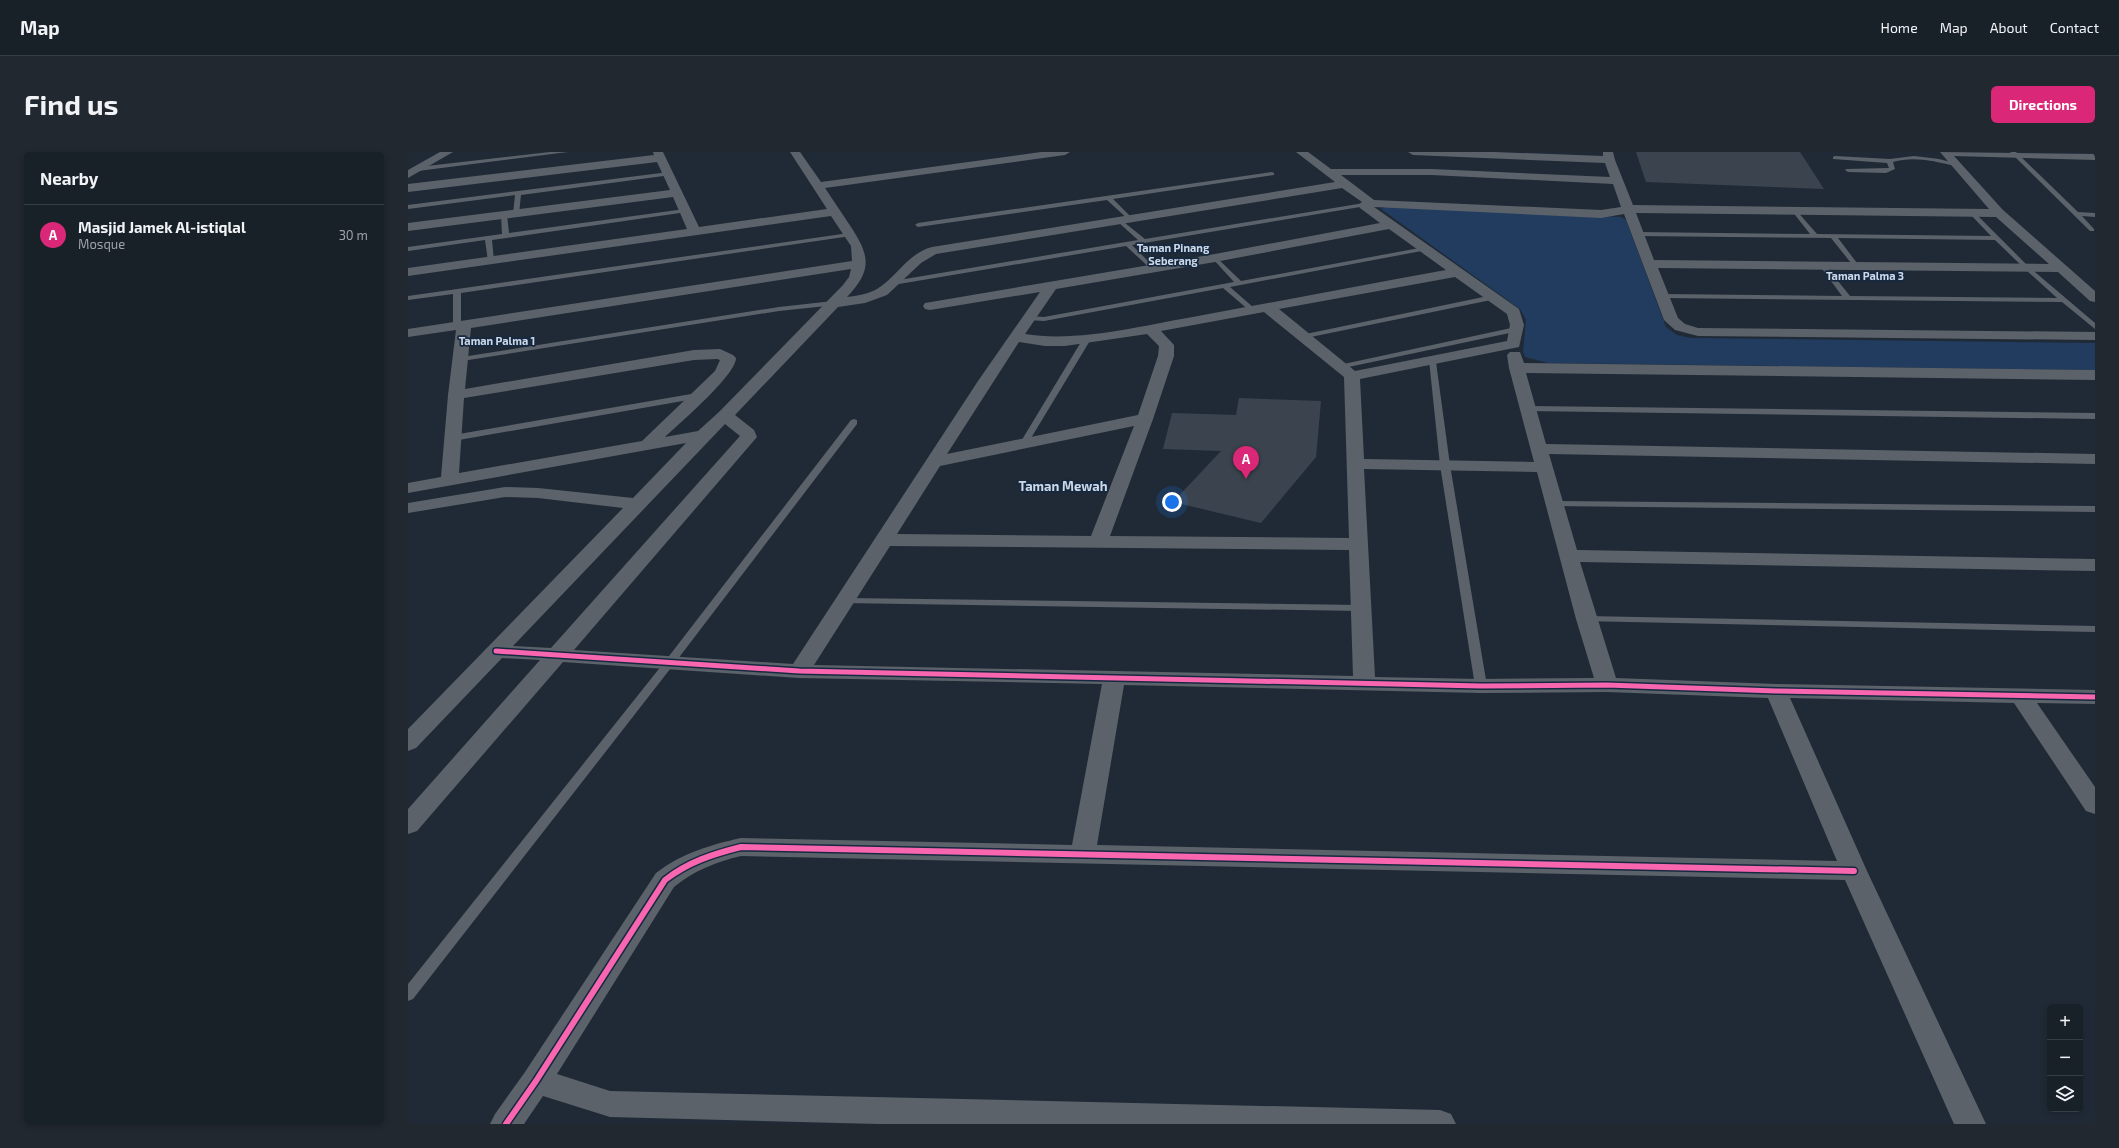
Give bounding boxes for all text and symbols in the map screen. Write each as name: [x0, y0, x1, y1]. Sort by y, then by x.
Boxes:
text: Map: [20, 16, 60, 39]
text: Home: [1881, 19, 1918, 36]
text: Map: [1940, 19, 1968, 36]
text: About: [1990, 19, 2028, 36]
text: Contact: [2050, 19, 2099, 36]
button: Directions: [1991, 86, 2095, 123]
text: Find us: [24, 87, 118, 121]
text: Nearby: [40, 168, 98, 188]
text: Masjid Jamek Al-istiqlal: [78, 218, 246, 236]
text: A: [49, 227, 57, 243]
text: 30 m: [339, 227, 368, 243]
text: Mosque: [78, 236, 125, 252]
district label: Taman Pinang Seberang: [1137, 241, 1210, 267]
district label: Taman Palma 3: [1826, 269, 1904, 282]
district label: Taman Palma 1: [459, 334, 535, 347]
pin: A: [1233, 446, 1259, 479]
district label: Taman Mewah: [1019, 478, 1108, 494]
your location: [1162, 492, 1182, 512]
map controls: [2047, 1004, 2083, 1112]
button: +: [2047, 1004, 2083, 1040]
button: −: [2047, 1040, 2083, 1076]
button: layers: [2047, 1076, 2083, 1112]

